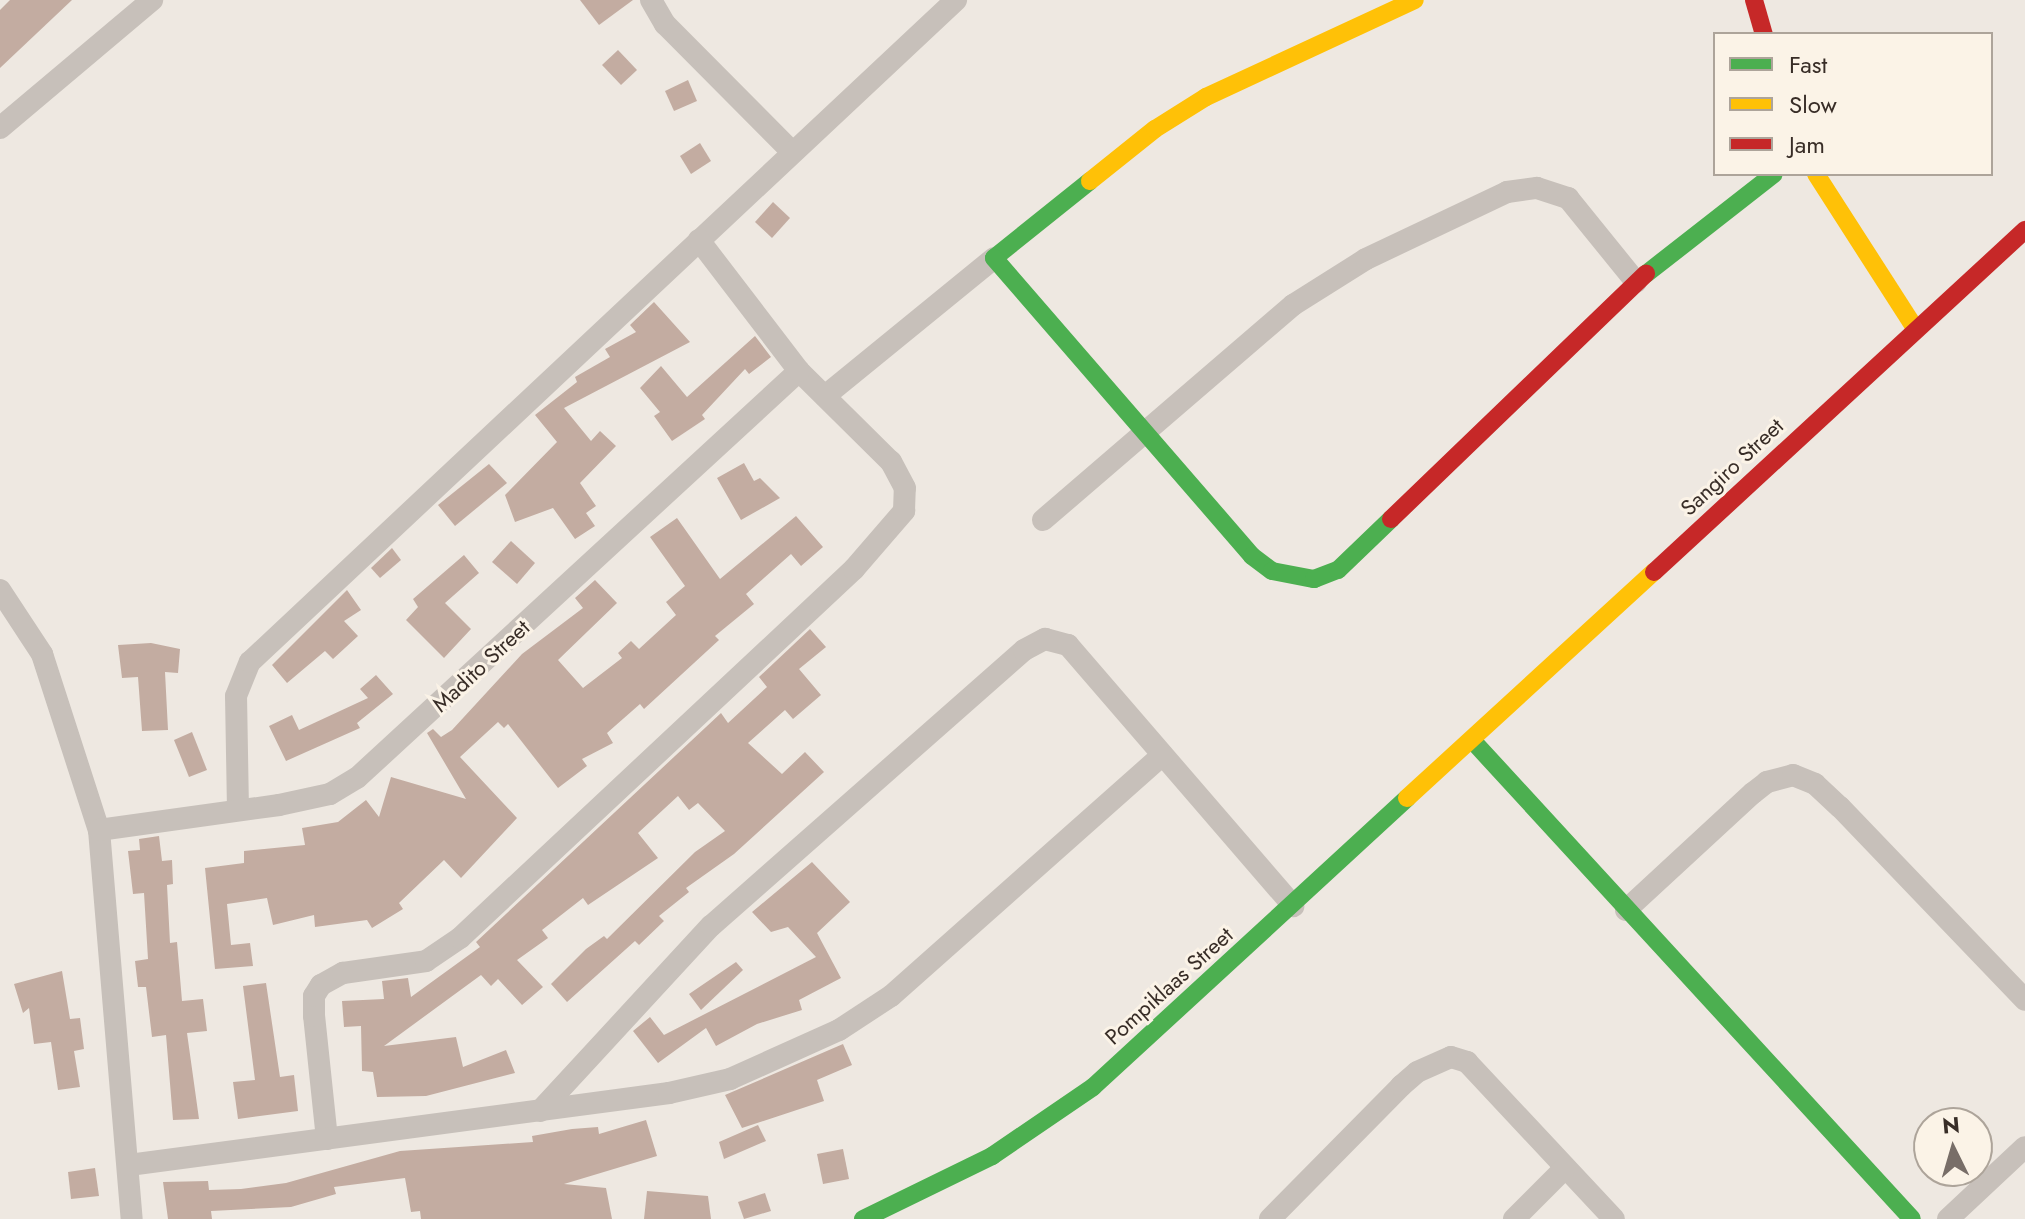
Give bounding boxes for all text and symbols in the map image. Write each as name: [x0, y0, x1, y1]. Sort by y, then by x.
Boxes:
legend: [1713, 32, 1993, 176]
text: Fast: [1789, 47, 1827, 82]
text: Slow: [1789, 87, 1837, 122]
text: Jam: [1789, 127, 1825, 162]
street label: Sangiro Street: [1675, 413, 1789, 521]
street label: Madito Street: [427, 614, 535, 718]
street label: Pompiklaas Street: [1100, 922, 1238, 1050]
north arrow: [1913, 1107, 1993, 1187]
text: N: [1941, 1108, 1961, 1142]

